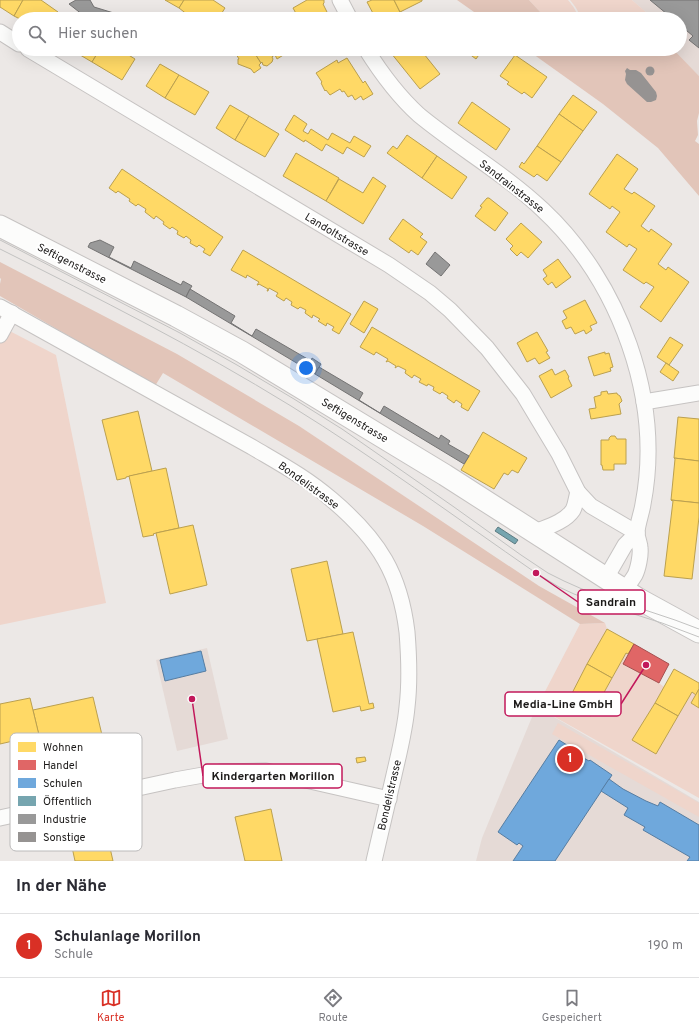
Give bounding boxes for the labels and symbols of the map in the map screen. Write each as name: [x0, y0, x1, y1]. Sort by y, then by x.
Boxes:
street label: Sandrainstrasse: [476, 157, 547, 217]
street label: Landoltstrasse: [302, 210, 371, 260]
street label: Seftigenstrasse: [35, 240, 109, 287]
your location: [296, 358, 316, 378]
street label: Seftigenstrasse: [318, 395, 391, 446]
street label: Bondelistrasse: [275, 459, 342, 513]
callout: Sandrain: [578, 590, 645, 614]
text: Sandrain: [586, 595, 636, 611]
callout: Media-Line GmbH: [505, 692, 621, 716]
text: Media-Line GmbH: [513, 697, 613, 713]
legend: [10, 733, 142, 851]
text: Wohnen: [43, 741, 83, 755]
pin: 1: [557, 744, 583, 774]
street label: Bondelistrasse: [375, 758, 405, 832]
text: Handel: [43, 759, 78, 773]
callout: Kindergarten Morillon: [203, 764, 342, 788]
text: Kindergarten Morillon: [211, 769, 335, 785]
text: Schulen: [43, 777, 82, 791]
text: Öffentlich: [43, 794, 92, 809]
text: Industrie: [43, 813, 87, 827]
text: Sonstige: [43, 831, 86, 845]

